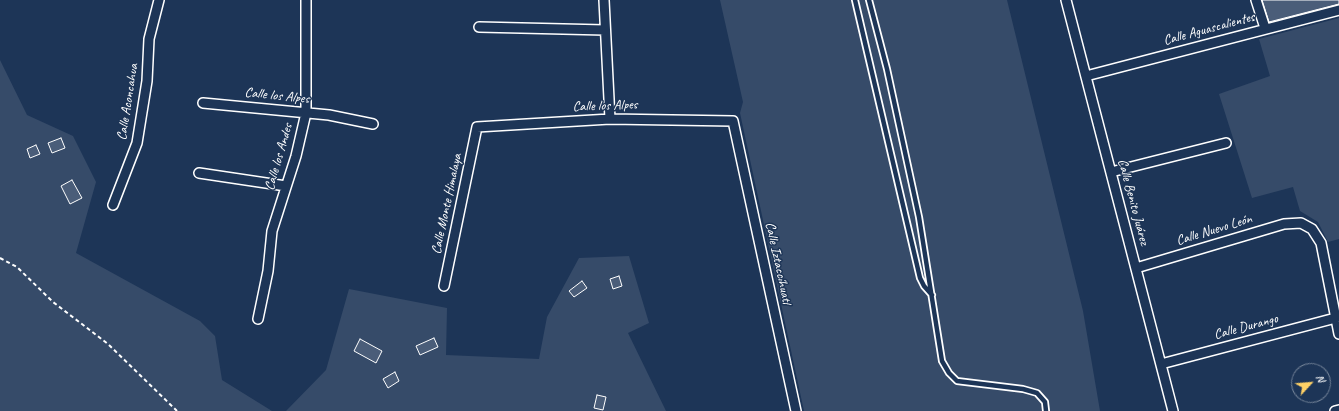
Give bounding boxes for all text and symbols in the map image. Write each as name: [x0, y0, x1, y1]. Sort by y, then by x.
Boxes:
street label: Calle Aguascalientes: [1162, 9, 1256, 49]
street label: Calle Aconcahua: [114, 63, 142, 141]
street label: Calle los Alpes: [244, 84, 310, 108]
street label: Calle los Alpes: [572, 96, 638, 116]
street label: Calle los Andes: [261, 122, 297, 192]
street label: Calle Monte Himalaya: [428, 152, 466, 256]
street label: Calle Benito Juárez: [1113, 157, 1153, 247]
street label: Calle Nuevo León: [1174, 211, 1254, 249]
street label: Calle Iztaccíhuatl: [761, 220, 795, 306]
street label: Calle Durango: [1212, 310, 1280, 344]
north arrow: [1291, 363, 1331, 403]
text: N: [1313, 372, 1329, 384]

